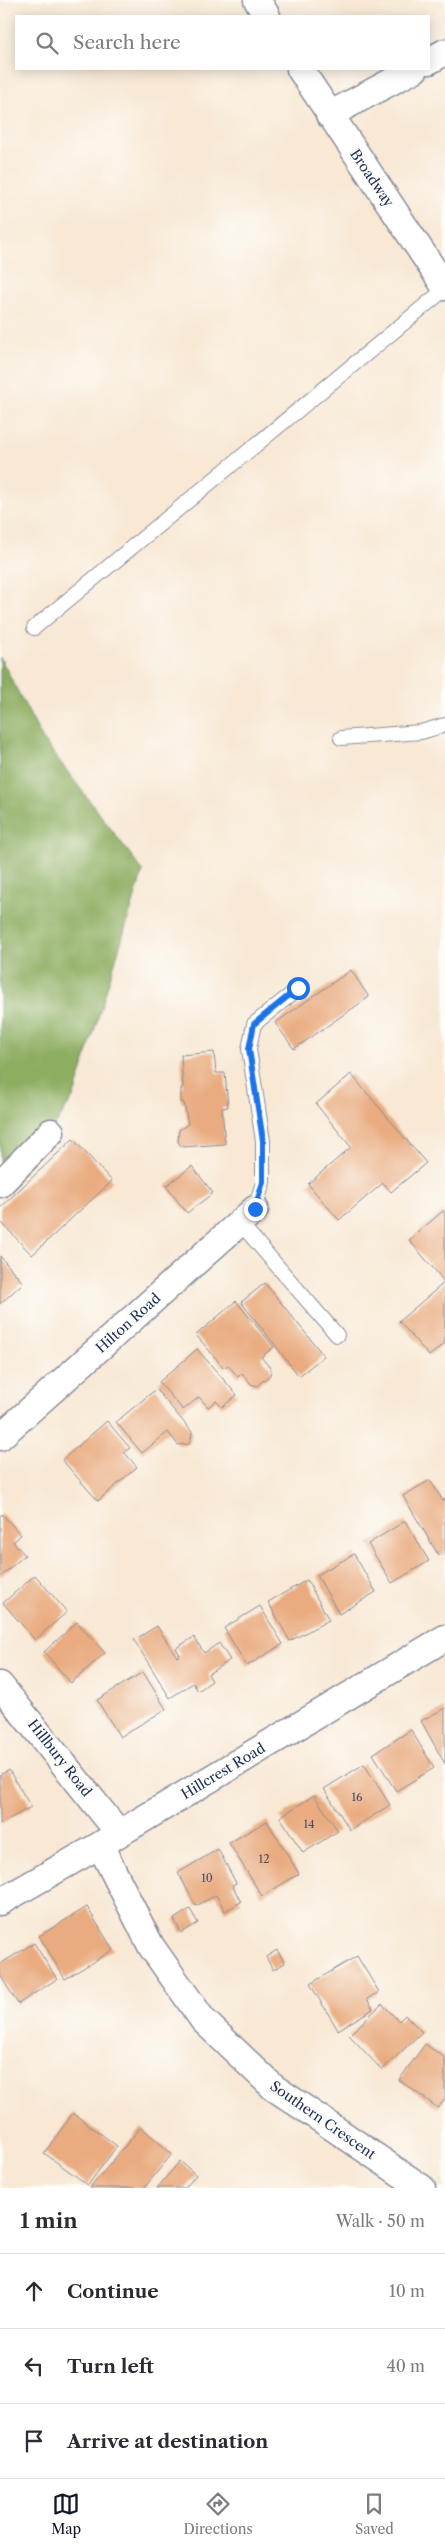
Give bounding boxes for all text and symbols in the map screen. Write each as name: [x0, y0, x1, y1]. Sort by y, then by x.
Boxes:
search box: [15, 15, 430, 70]
icon: search: [33, 29, 61, 57]
text: Search here: [73, 31, 181, 54]
street label: Broadway: [346, 146, 398, 210]
route start: [287, 977, 310, 1000]
route end: [244, 1198, 267, 1221]
street label: Hilton Road: [92, 1289, 164, 1357]
street label: Hillbury Road: [24, 1716, 96, 1801]
street label: Hillcrest Road: [178, 1739, 269, 1803]
house number: 16: [351, 1790, 363, 1804]
house number: 14: [304, 1817, 314, 1831]
house number: 12: [259, 1852, 269, 1866]
house number: 10: [201, 1871, 213, 1885]
street label: Southern Crescent: [267, 2077, 379, 2163]
text: 1 min: [20, 2208, 78, 2233]
text: Walk · 50 m: [336, 2211, 425, 2231]
icon: ahead: [20, 2277, 48, 2305]
text: Continue: [67, 2280, 159, 2303]
text: 10 m: [389, 2281, 425, 2301]
icon: left: [20, 2352, 48, 2380]
text: Turn left: [67, 2355, 154, 2378]
text: 40 m: [386, 2356, 425, 2376]
icon: arrive: [20, 2427, 48, 2455]
text: Arrive at destination: [67, 2430, 268, 2453]
tab: Map: [51, 2490, 81, 2538]
tab: Directions: [183, 2490, 253, 2538]
tab: Saved: [355, 2490, 394, 2538]

